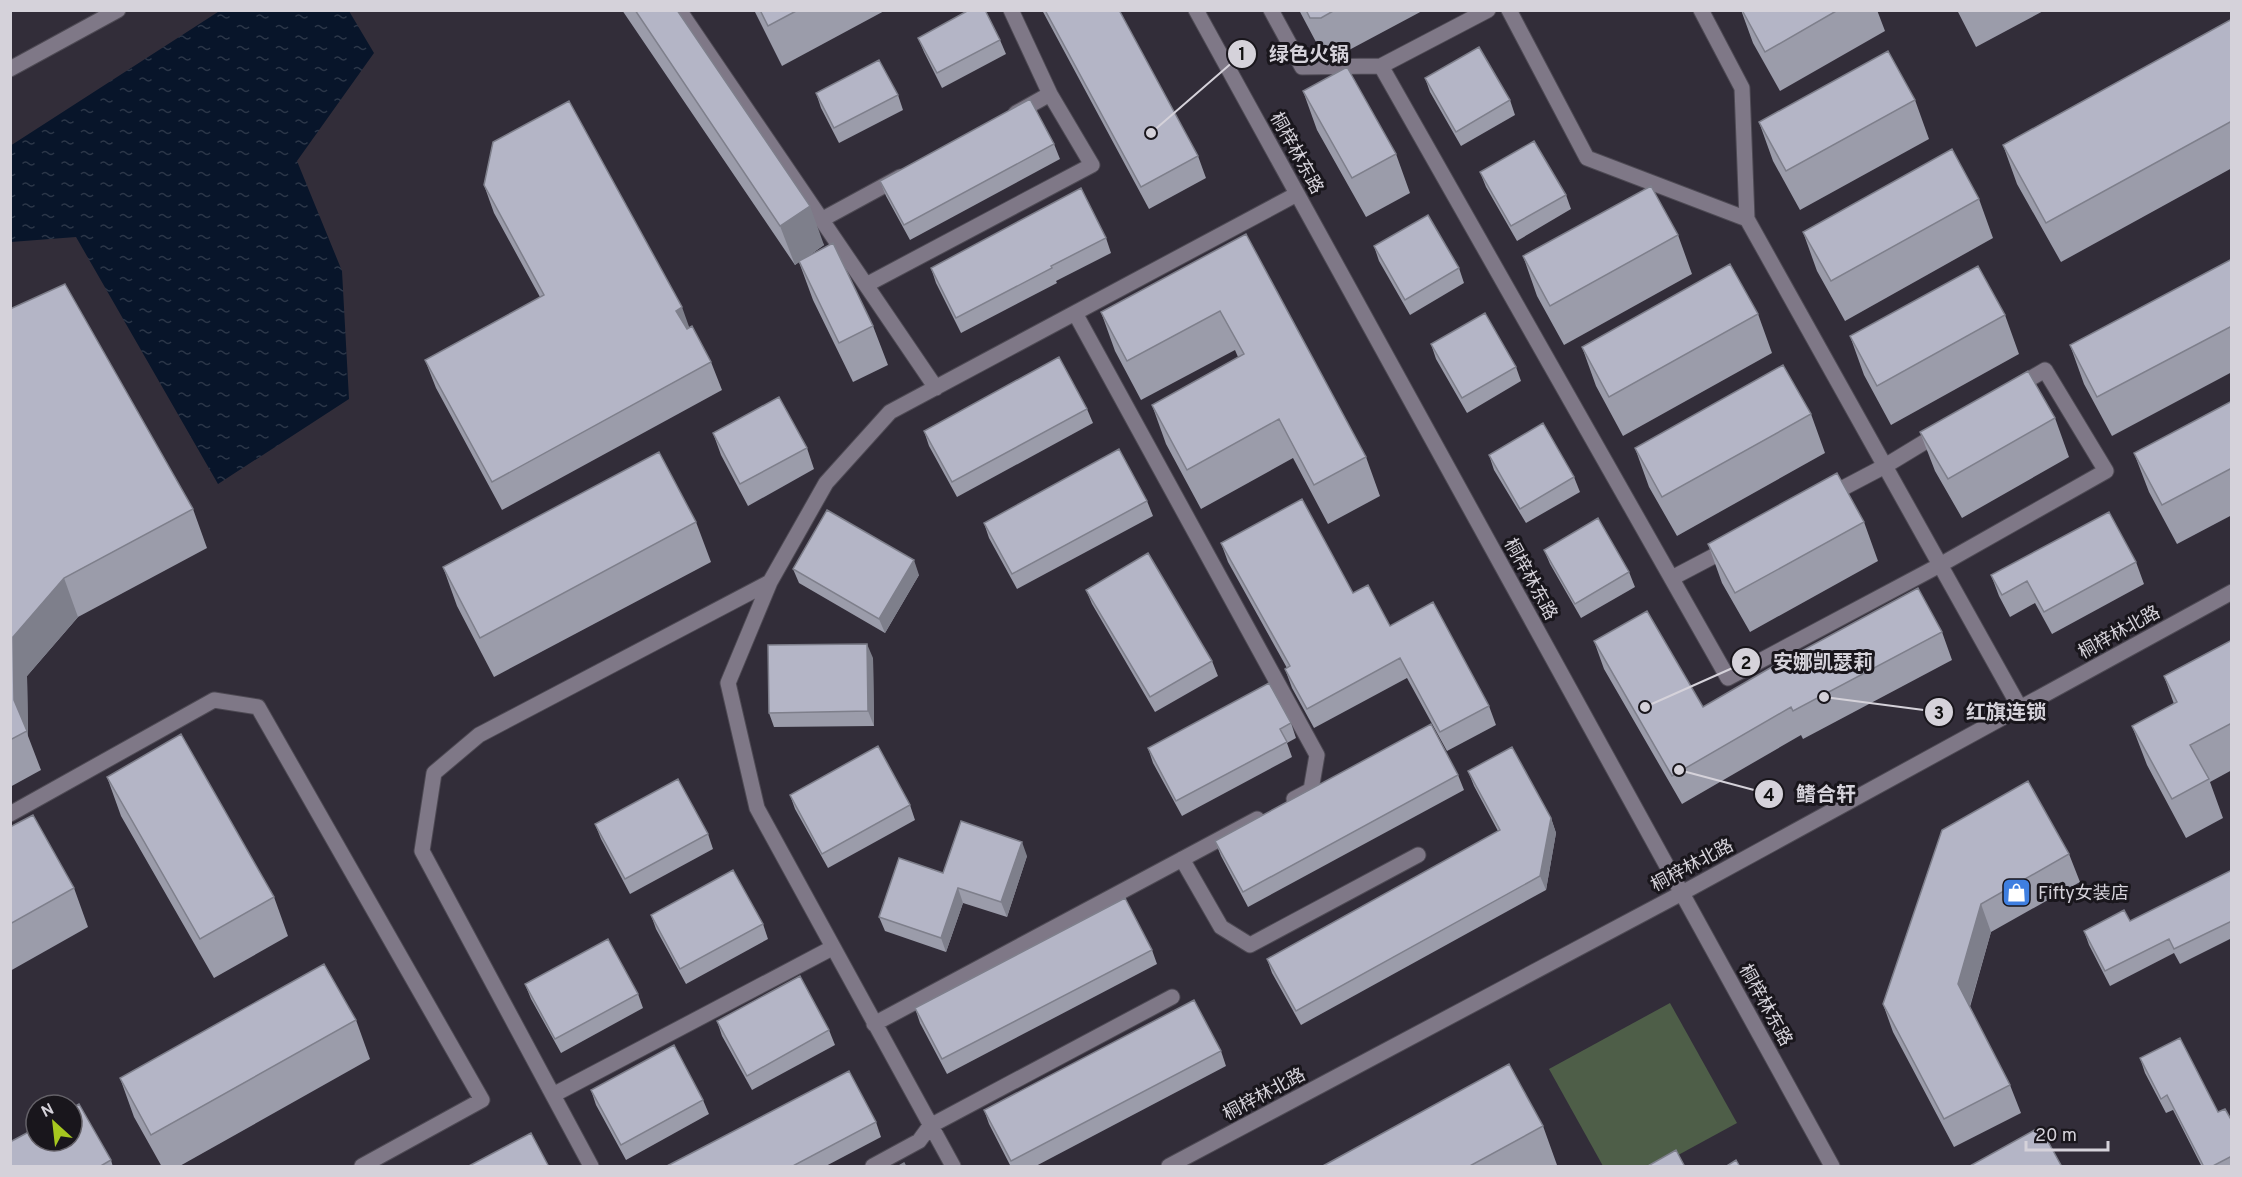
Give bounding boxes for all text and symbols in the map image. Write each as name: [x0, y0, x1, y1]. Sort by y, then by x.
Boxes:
callout: 绿色火锅: [1227, 35, 1361, 73]
text: 绿色火锅: [1269, 43, 1349, 69]
text: 1: [1238, 44, 1246, 67]
street label: 桐梓林东路: [1264, 109, 1328, 199]
street label: 桐梓林东路: [1498, 535, 1562, 625]
street label: 桐梓林北路: [2075, 601, 2165, 665]
callout: 安娜凯瑟莉: [1731, 643, 1885, 681]
text: 安娜凯瑟莉: [1773, 651, 1873, 677]
text: 2: [1740, 653, 1752, 676]
callout: 红旗连锁: [1924, 693, 2058, 731]
text: 红旗连锁: [1966, 701, 2047, 727]
text: 3: [1934, 703, 1944, 726]
callout: 鳍合轩: [1754, 775, 1868, 813]
text: 鳍合轩: [1796, 783, 1856, 809]
text: 4: [1763, 785, 1775, 808]
street label: 桐梓林北路: [1648, 835, 1738, 898]
shop icon: Fifty女装店: [2001, 877, 2033, 909]
place label: Fifty女装店: [2038, 883, 2129, 906]
street label: 桐梓林东路: [1733, 961, 1797, 1051]
street label: 桐梓林北路: [1220, 1064, 1310, 1127]
north arrow: [24, 1093, 84, 1153]
text: N: [38, 1100, 58, 1123]
scale bar: [2026, 1114, 2108, 1152]
text: 20 m: [2035, 1125, 2077, 1148]

